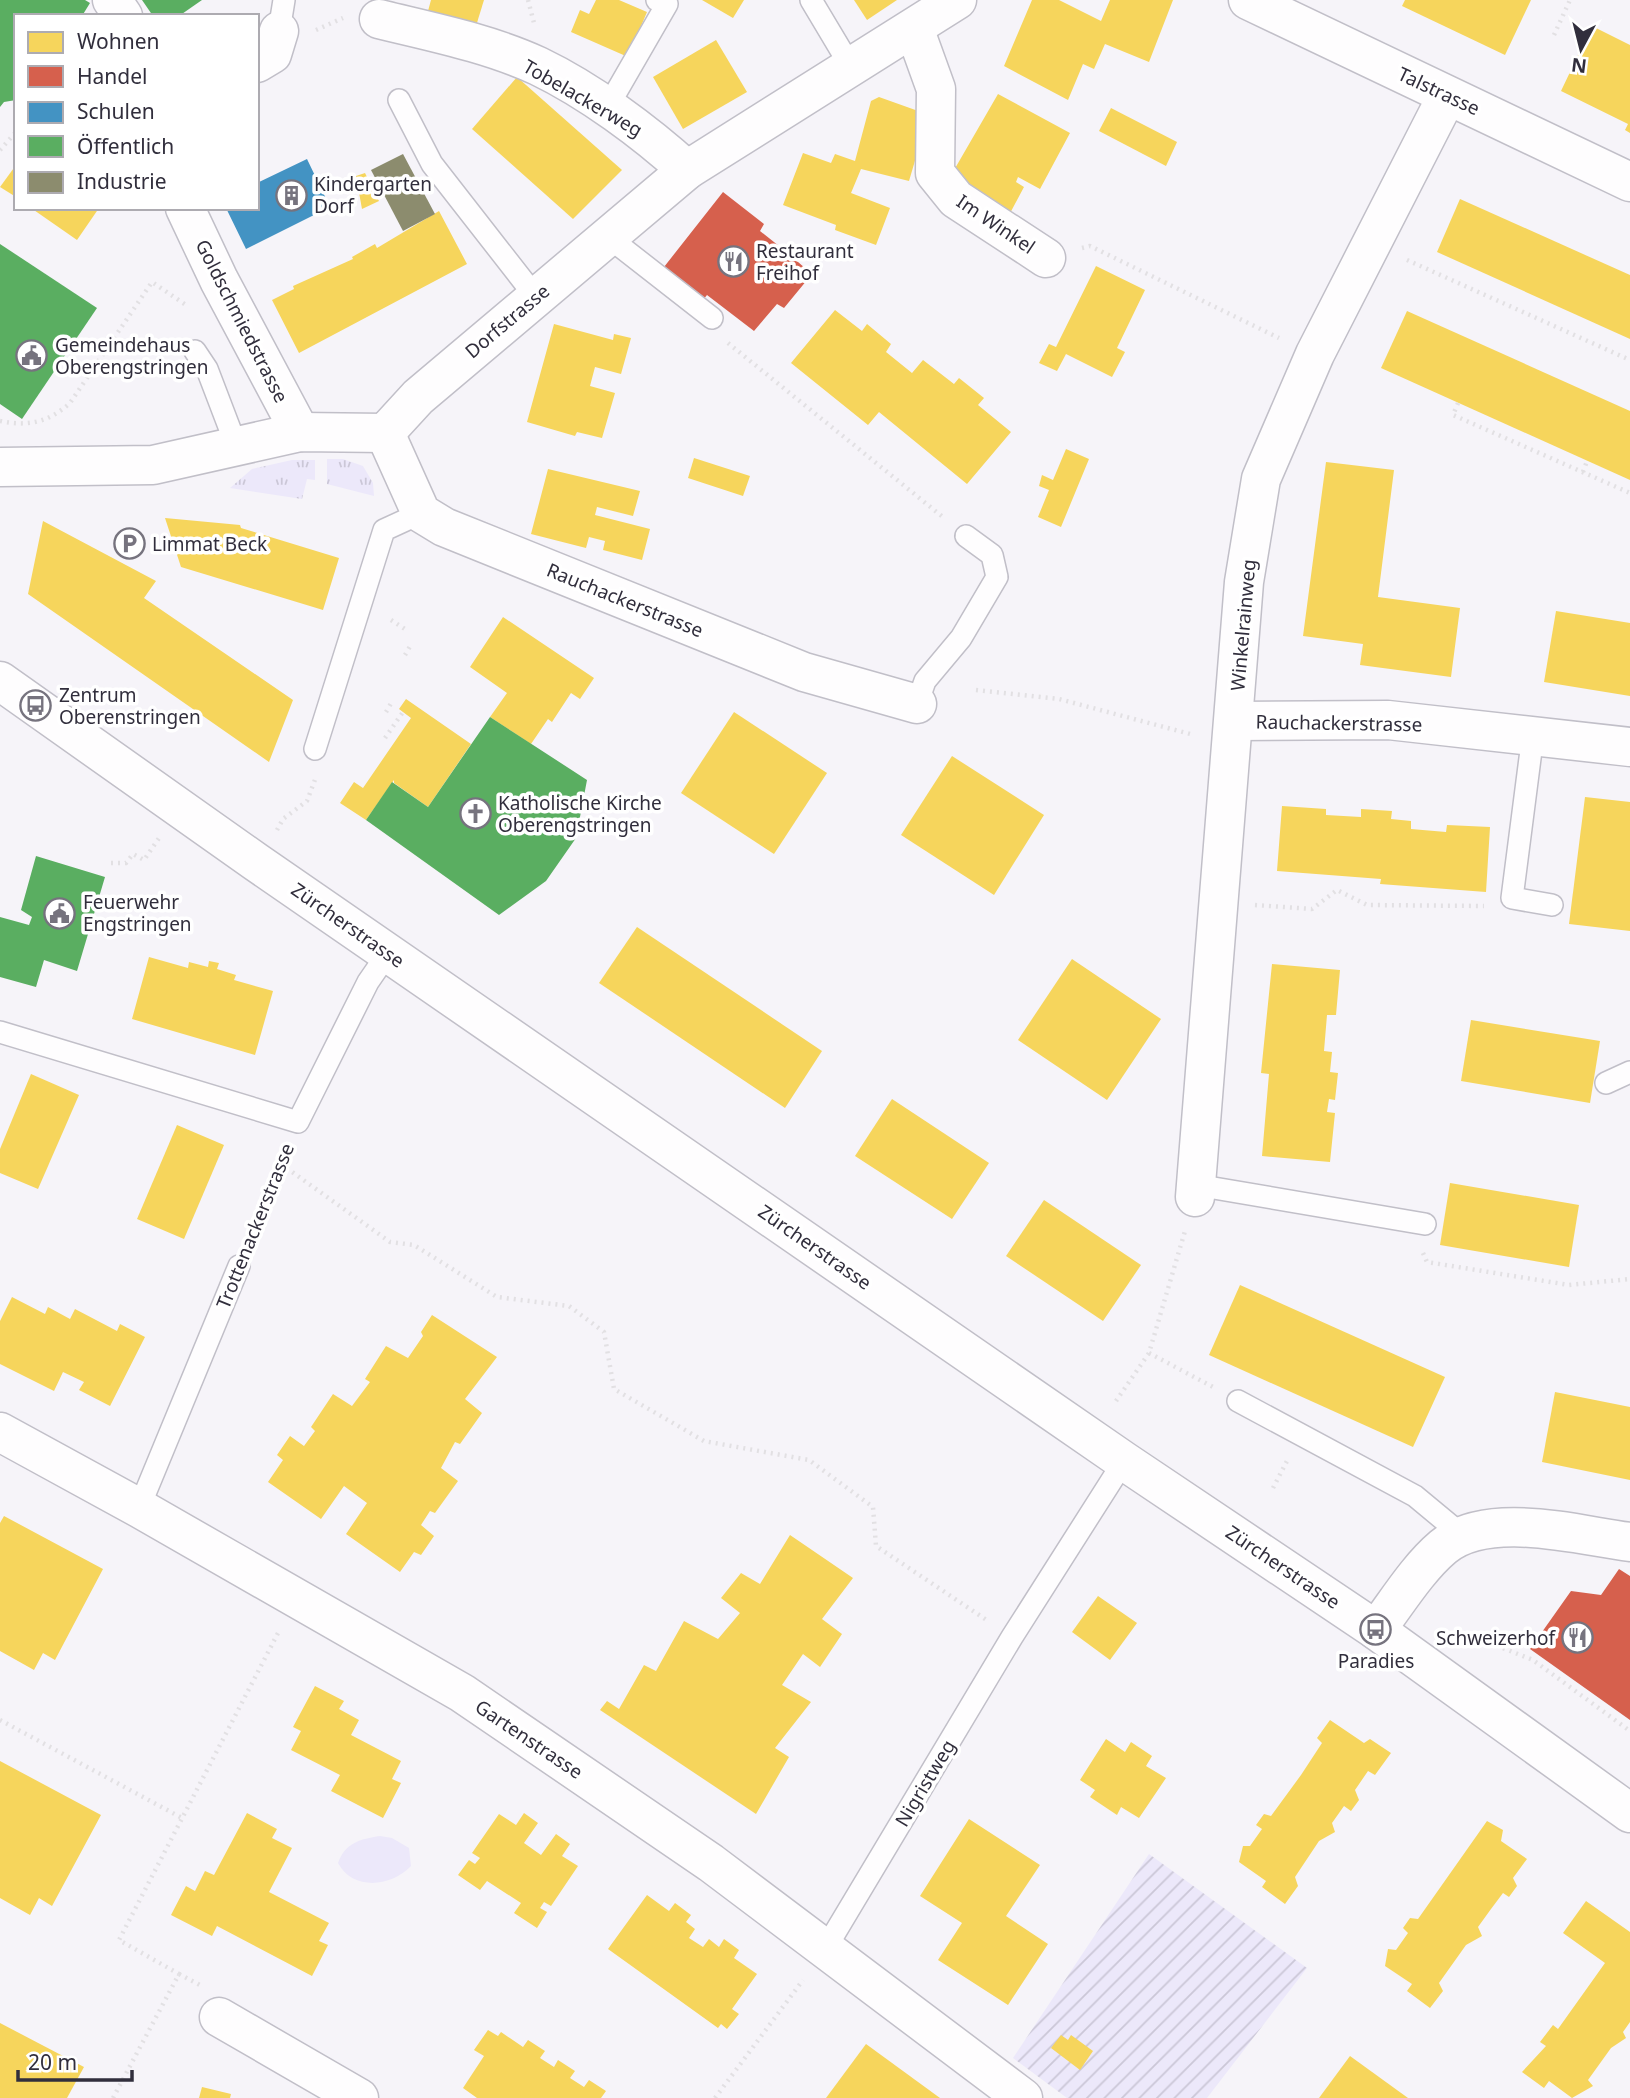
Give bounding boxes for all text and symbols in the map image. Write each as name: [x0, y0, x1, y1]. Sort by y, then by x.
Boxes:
legend: [14, 14, 259, 210]
north arrow: [1546, 14, 1616, 84]
text: Wohnen: [77, 27, 160, 55]
text: N: [1570, 52, 1588, 80]
street label: Tobelackerweg: [519, 53, 647, 143]
street label: Talstrasse: [1394, 61, 1484, 121]
text: Handel: [77, 62, 148, 90]
text: Schulen: [77, 97, 155, 125]
text: Öffentlich: [77, 132, 174, 160]
text: Industrie: [77, 167, 167, 195]
place label: Kindergarten Dorf: [314, 171, 432, 219]
building icon: Kindergarten Dorf: [274, 178, 308, 212]
street label: Im Winkel: [952, 188, 1040, 260]
street label: Goldschmiedstrasse: [190, 235, 294, 407]
place label: Restaurant Freihof: [756, 238, 854, 286]
restaurant icon: Restaurant Freihof: [716, 245, 750, 279]
street label: Dorfstrasse: [459, 278, 555, 364]
place label: Gemeindehaus Oberengstringen: [55, 332, 208, 380]
public building icon: Gemeindehaus Oberengstringen: [15, 339, 49, 373]
parking icon: Limmat Beck: [112, 527, 146, 561]
place label: Limmat Beck: [152, 531, 267, 557]
street label: Rauchackerstrasse: [543, 557, 707, 643]
street label: Winkelrainweg: [1224, 558, 1262, 692]
place label: Zentrum Oberenstringen: [59, 682, 201, 730]
bus stop icon: Zentrum Oberenstringen: [19, 689, 53, 723]
street label: Rauchackerstrasse: [1255, 709, 1423, 737]
place label: Katholische Kirche Oberengstringen: [498, 790, 662, 838]
church icon: Katholische Kirche Oberengstringen: [458, 797, 492, 831]
street label: Zürcherstrasse: [286, 876, 410, 974]
place label: Feuerwehr Engstringen: [83, 889, 192, 937]
public building icon: Feuerwehr Engstringen: [43, 896, 77, 930]
street label: Trottenackerstrasse: [210, 1139, 300, 1313]
street label: Zürcherstrasse: [753, 1198, 877, 1296]
street label: Zürcherstrasse: [1221, 1519, 1345, 1615]
bus stop icon: Paradies: [1359, 1613, 1393, 1647]
restaurant icon: Schweizerhof: [1561, 1621, 1595, 1655]
place label: Schweizerhof: [1436, 1625, 1556, 1651]
place label: Paradies: [1338, 1648, 1414, 1674]
street label: Gartenstrasse: [470, 1693, 588, 1785]
street label: Nigristweg: [889, 1735, 961, 1831]
scale bar: [18, 2038, 131, 2082]
text: 20 m: [28, 2048, 77, 2076]

